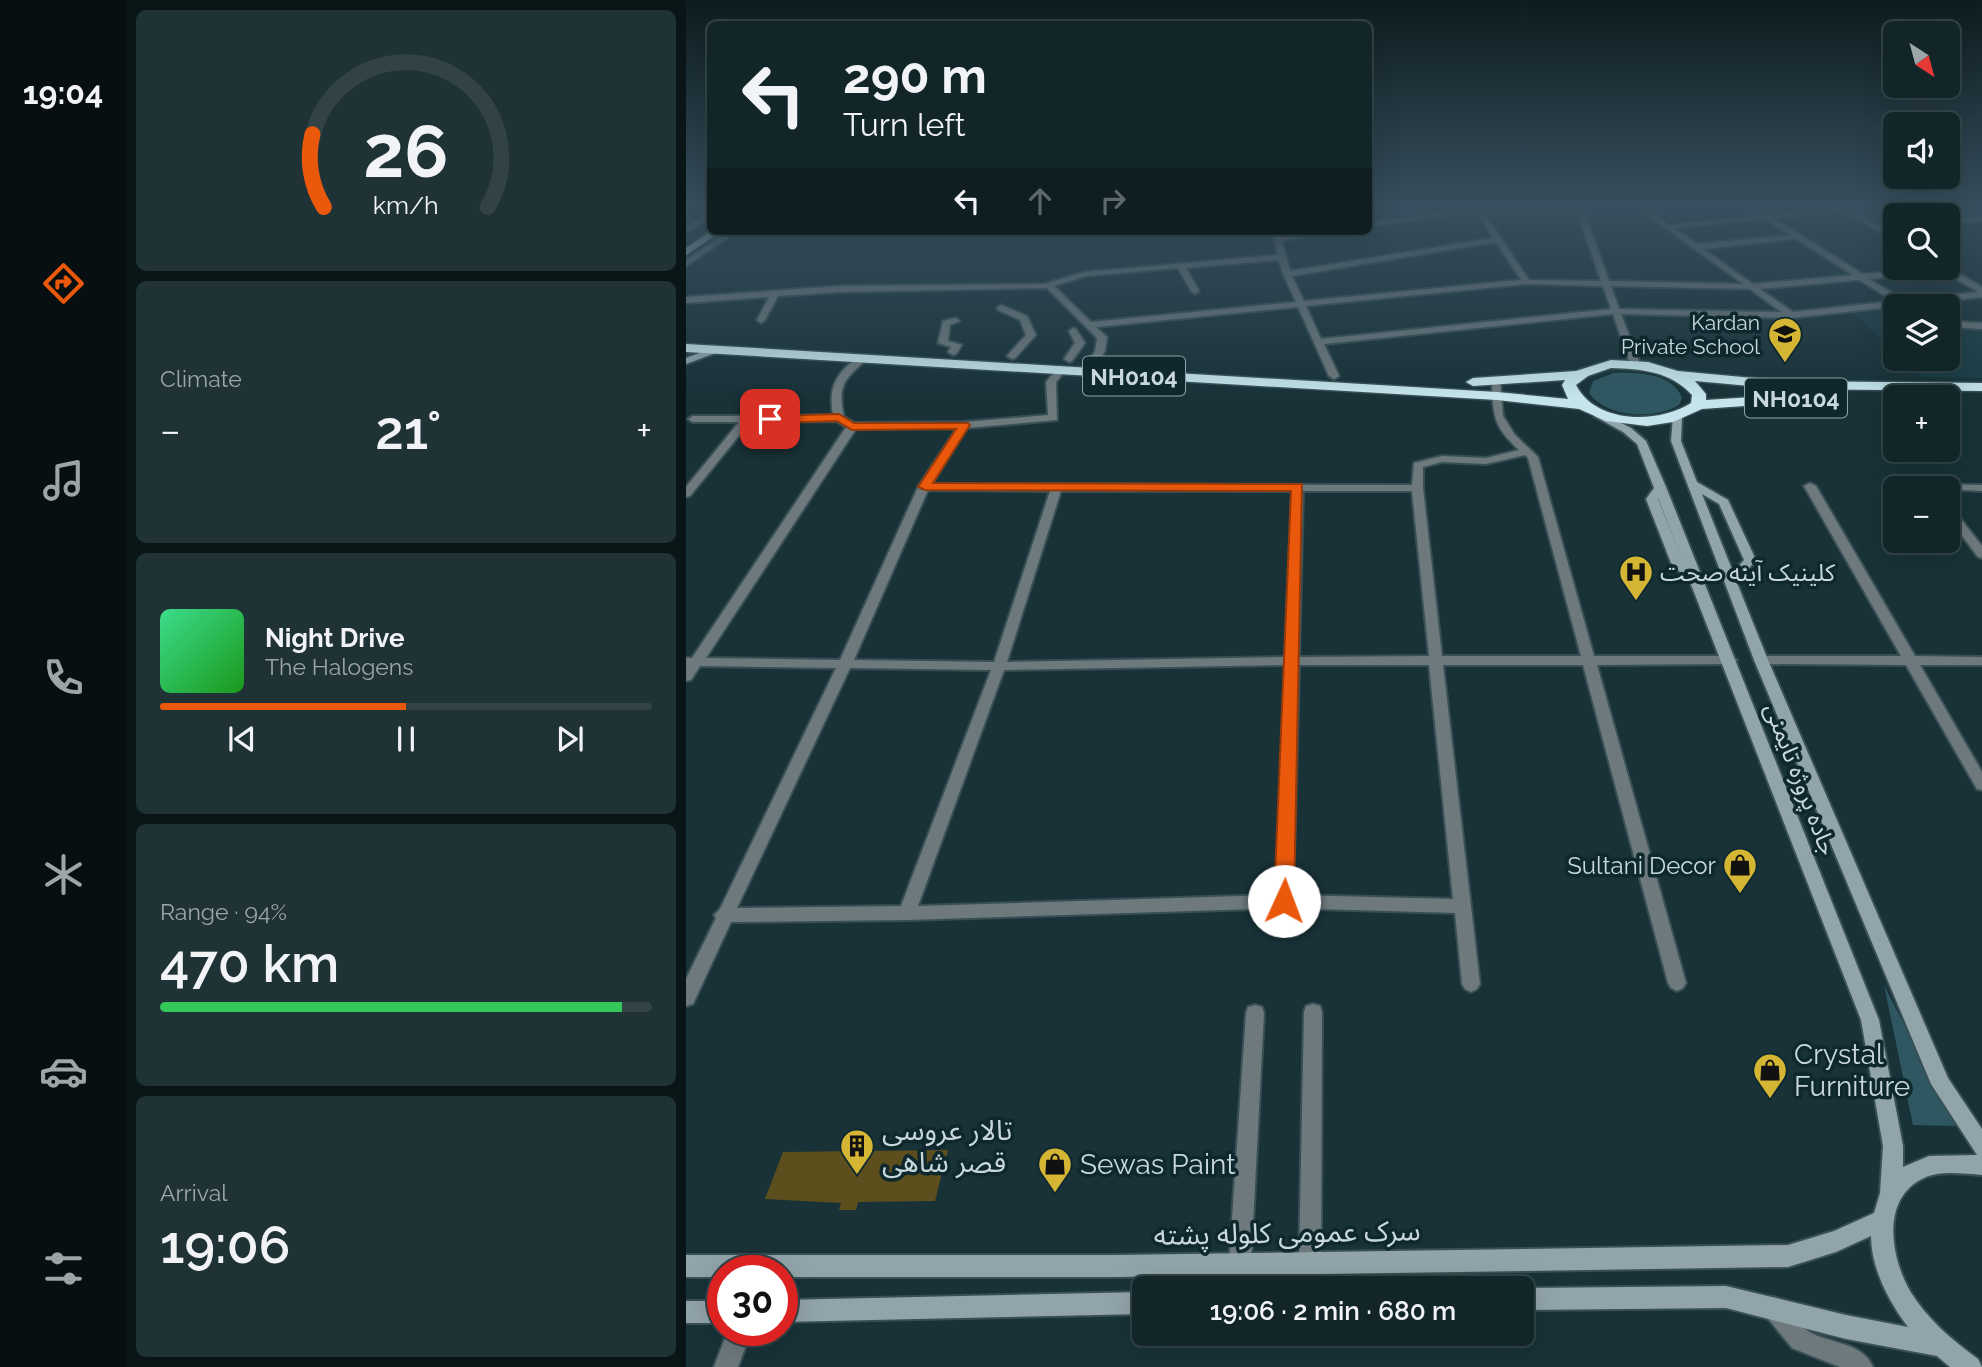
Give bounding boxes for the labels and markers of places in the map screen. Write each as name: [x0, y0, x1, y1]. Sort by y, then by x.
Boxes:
place label: Kardan Private School: [1621, 310, 1760, 359]
school or university icon: Kardan Private School: [1766, 315, 1804, 364]
pin: [740, 389, 800, 449]
hospital icon: کلینیک آینه صحت: [1617, 553, 1655, 602]
place label: کلینیک آینه صحت: [1660, 558, 1836, 587]
shop icon: Sultani Decor: [1721, 846, 1759, 895]
place label: Sultani Decor: [1567, 851, 1717, 880]
place label: Crystal Furniture: [1794, 1038, 1910, 1103]
shop icon: Crystal Furniture: [1751, 1051, 1789, 1100]
place label: تالار عروسی قصر شاهی: [882, 1114, 1012, 1179]
building icon: تالار عروسی قصر شاهی: [838, 1127, 876, 1176]
shop icon: Sewas Paint: [1036, 1145, 1074, 1194]
place label: Sewas Paint: [1080, 1148, 1236, 1181]

